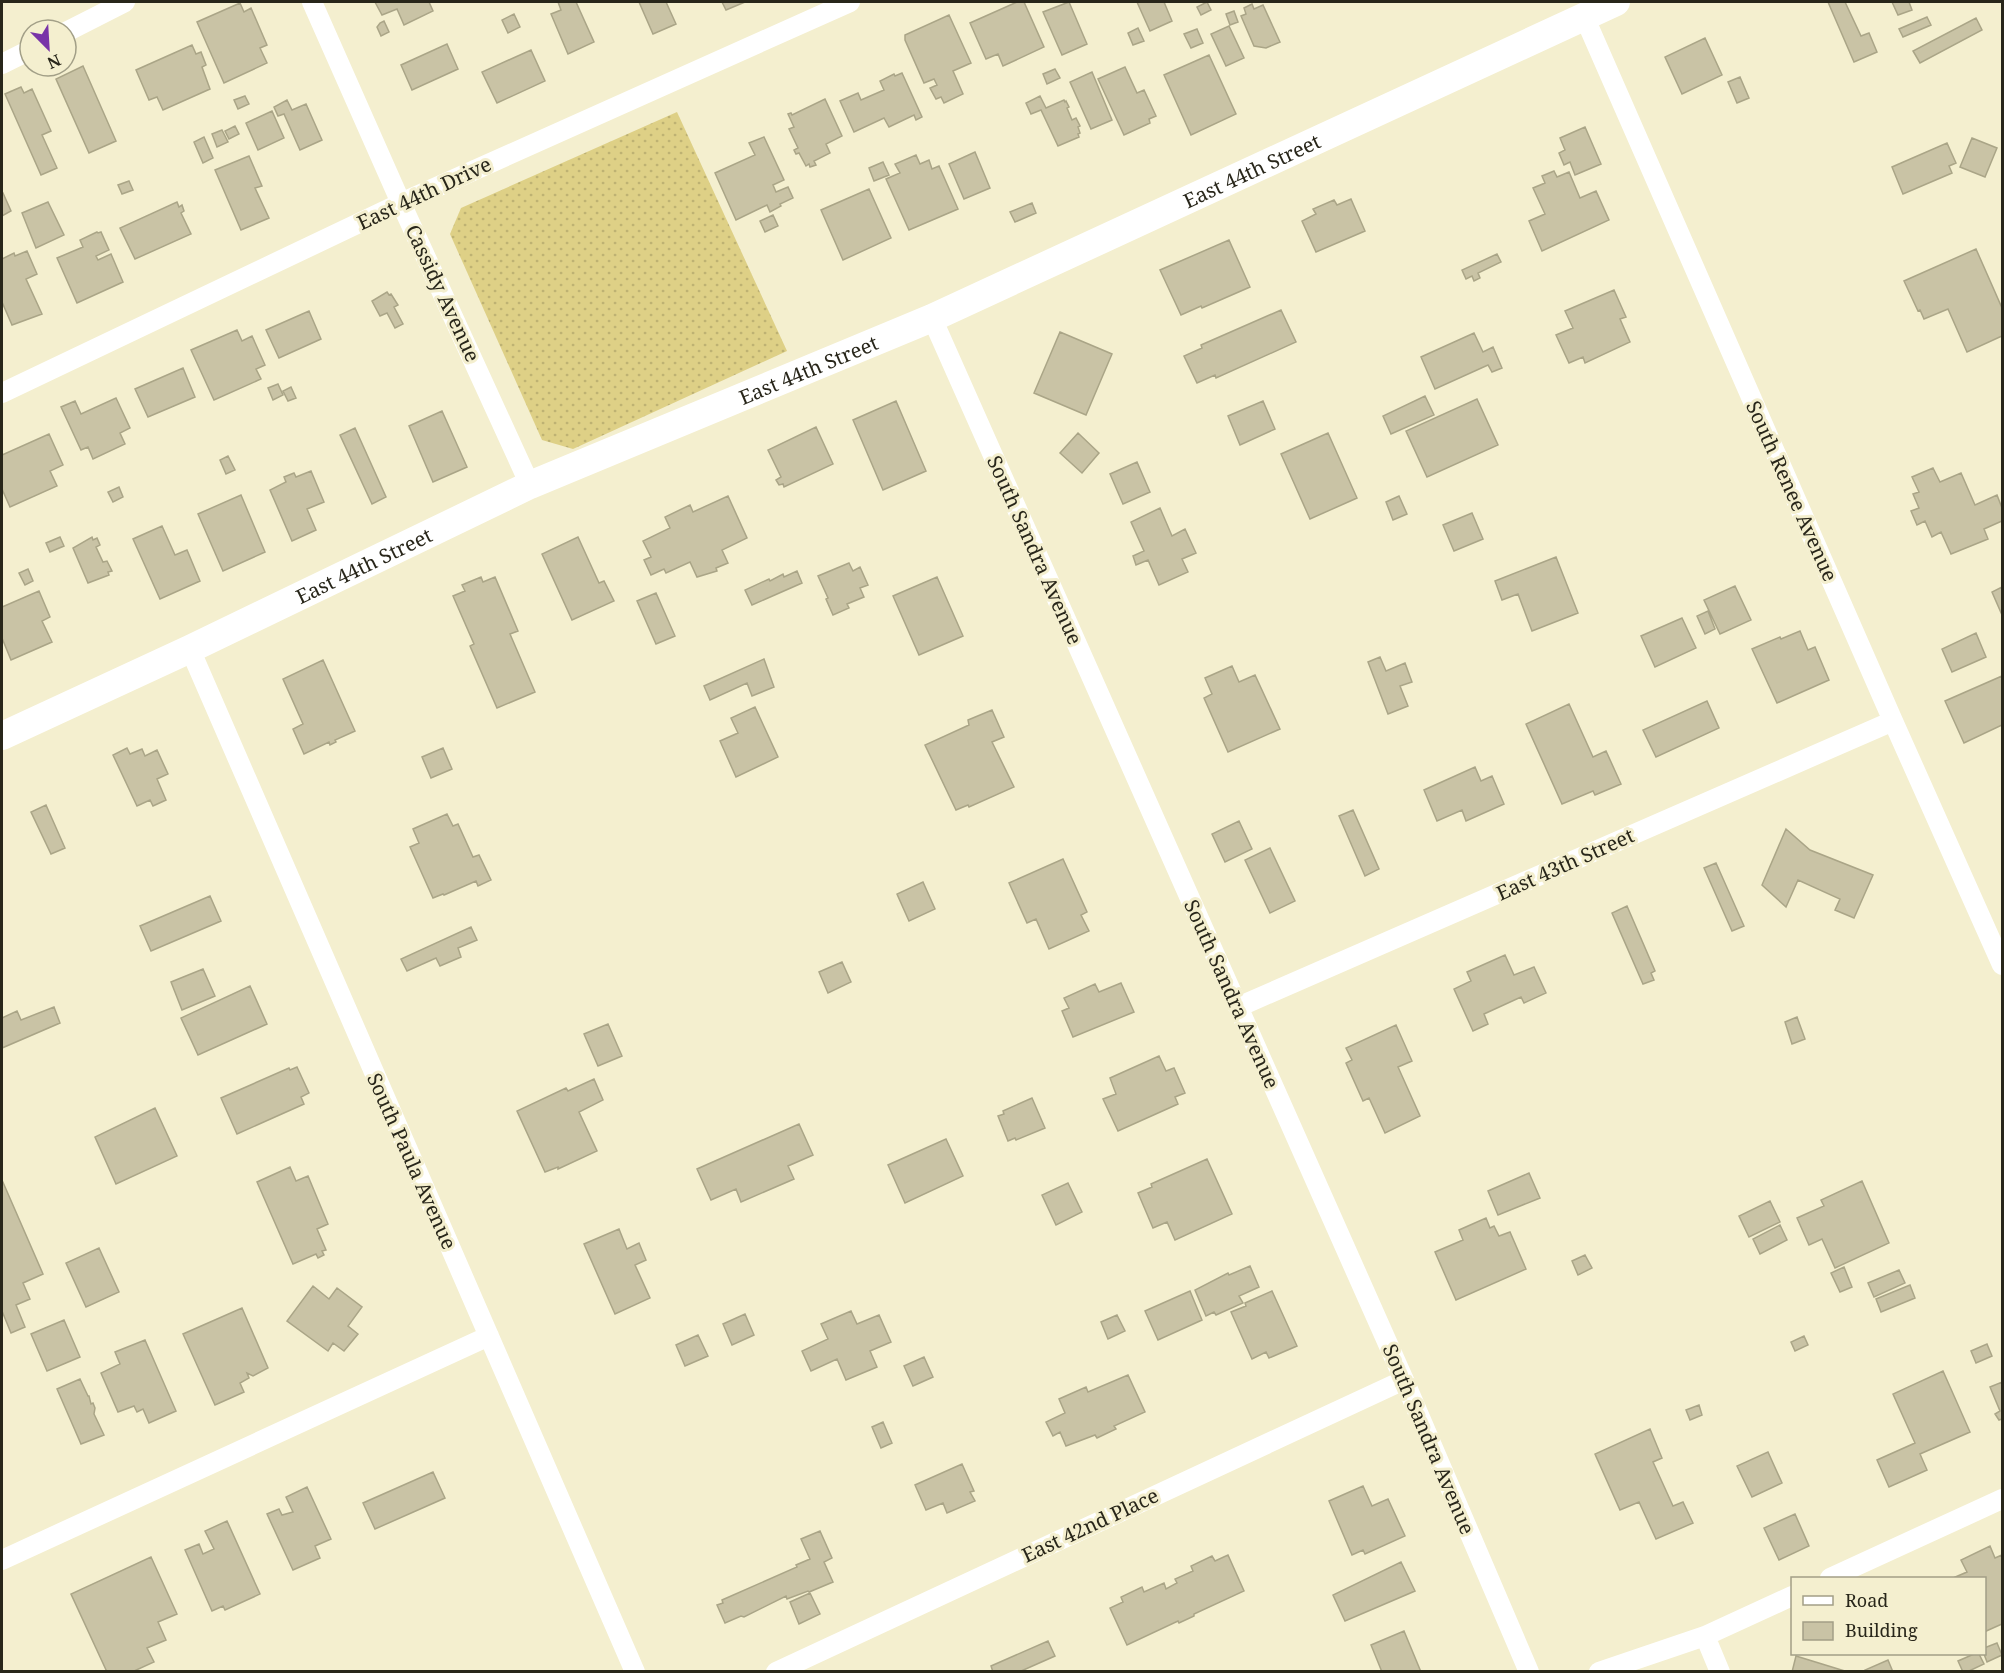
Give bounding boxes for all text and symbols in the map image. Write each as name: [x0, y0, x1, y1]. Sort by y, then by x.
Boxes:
north arrow: [18, 18, 78, 78]
text: N: [44, 49, 64, 74]
street label: East 44th Street: [1179, 127, 1325, 214]
street label: East 44th Drive: [353, 150, 495, 236]
street label: Cassidy Avenue: [399, 220, 487, 366]
street label: East 44th Street: [735, 329, 882, 410]
street label: South Renee Avenue: [1740, 396, 1844, 586]
street label: South Sandra Avenue: [981, 451, 1089, 649]
street label: East 44th Street: [291, 521, 436, 610]
street label: East 43th Street: [1492, 822, 1638, 906]
street label: South Sandra Avenue: [1178, 895, 1286, 1093]
street label: South Paula Avenue: [361, 1069, 463, 1253]
street label: South Sandra Avenue: [1377, 1340, 1481, 1538]
street label: East 42nd Place: [1017, 1482, 1163, 1568]
legend: [1791, 1577, 1986, 1655]
text: Road: [1845, 1588, 1888, 1612]
text: Building: [1845, 1618, 1918, 1642]

